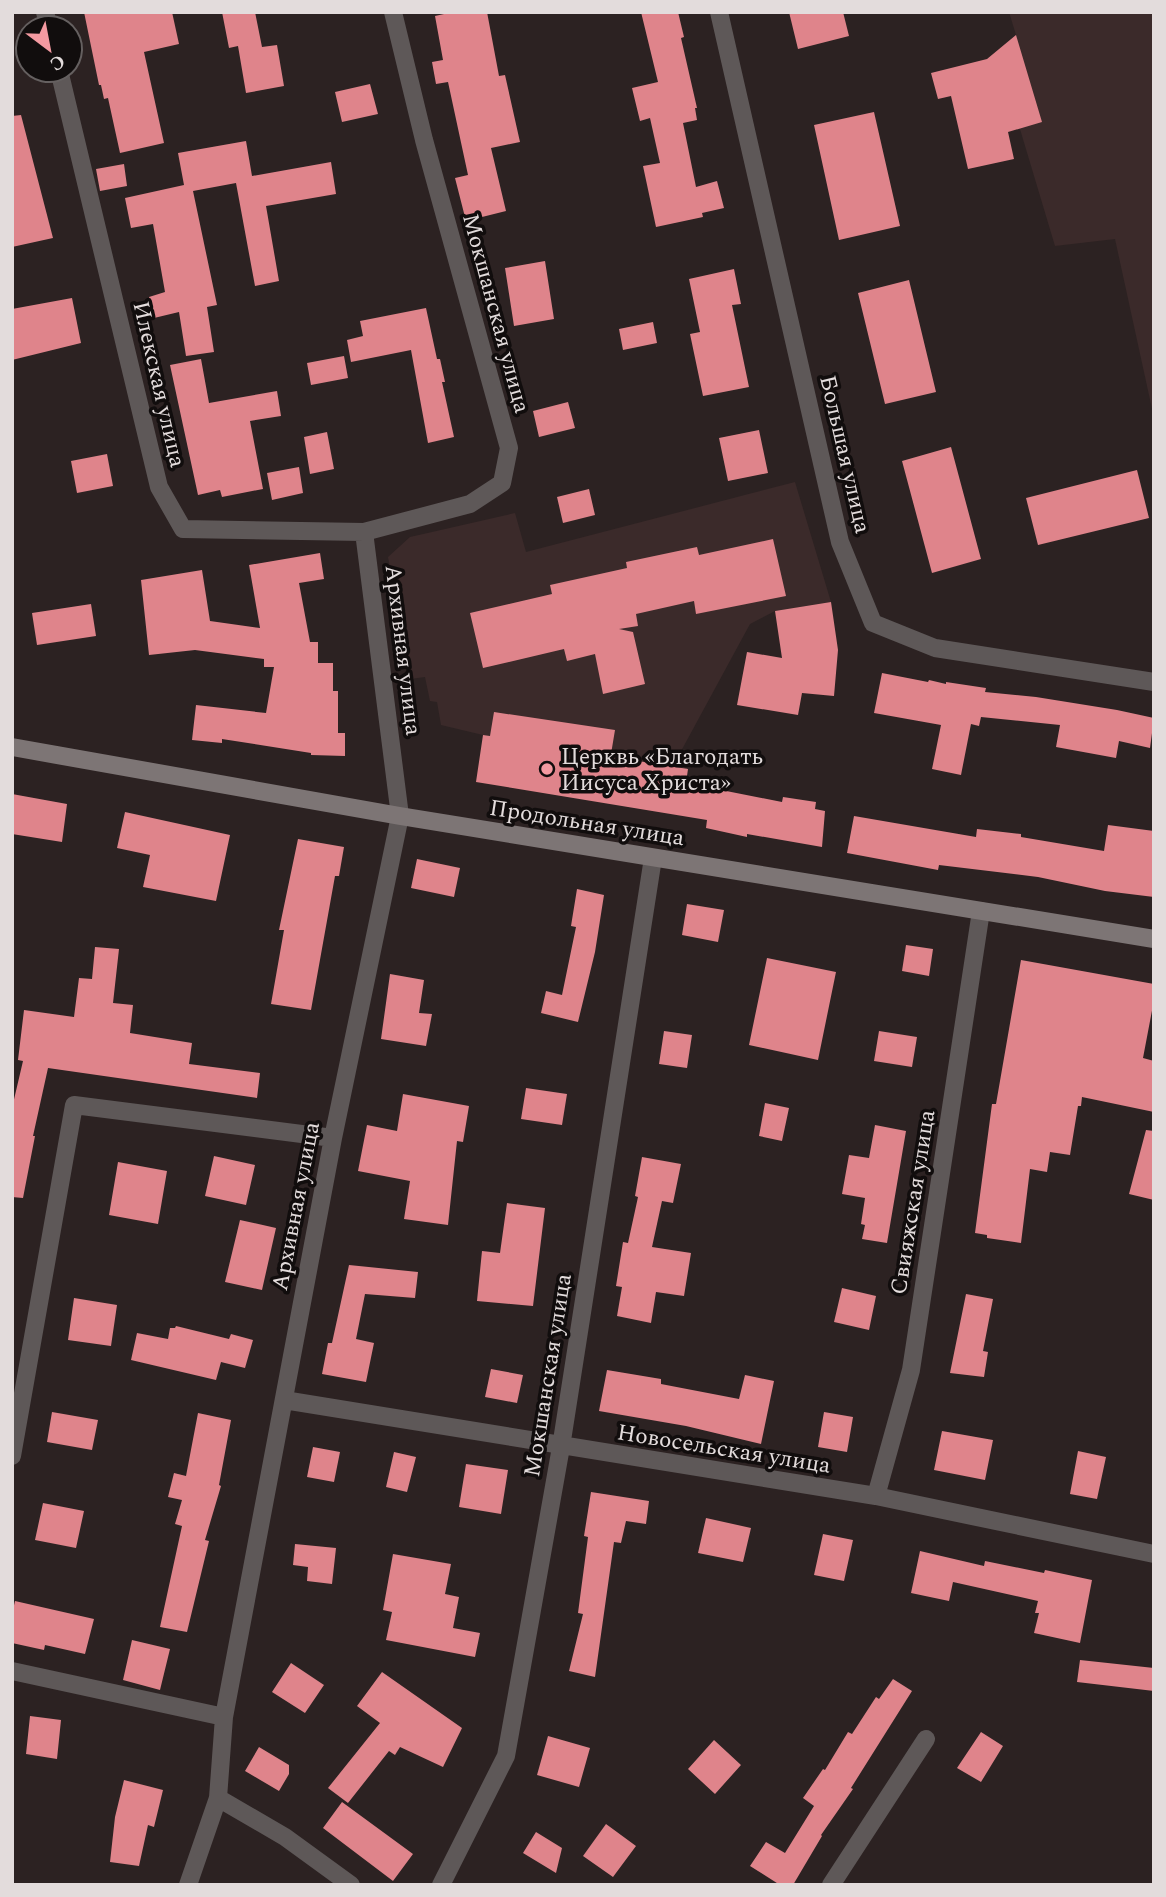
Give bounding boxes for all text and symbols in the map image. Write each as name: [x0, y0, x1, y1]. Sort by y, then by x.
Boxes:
north arrow: [14, 14, 84, 84]
text: С: [44, 46, 71, 78]
street label: Мокшанская улица: [452, 210, 539, 417]
street label: Илекская улица: [122, 298, 195, 471]
street label: Большая улица: [809, 372, 880, 537]
street label: Архивная улица: [375, 563, 430, 737]
place label: Церквь «Благодать Иисуса Христа»: [561, 740, 763, 801]
marker: Церквь «Благодать Иисуса Христа»: [539, 761, 555, 777]
street label: Продольная улица: [487, 791, 687, 856]
street label: Свияжская улица: [882, 1107, 945, 1297]
street label: Архивная улица: [263, 1119, 330, 1294]
street label: Мокшанская улица: [515, 1271, 582, 1479]
street label: Новосельская улица: [614, 1415, 833, 1484]

